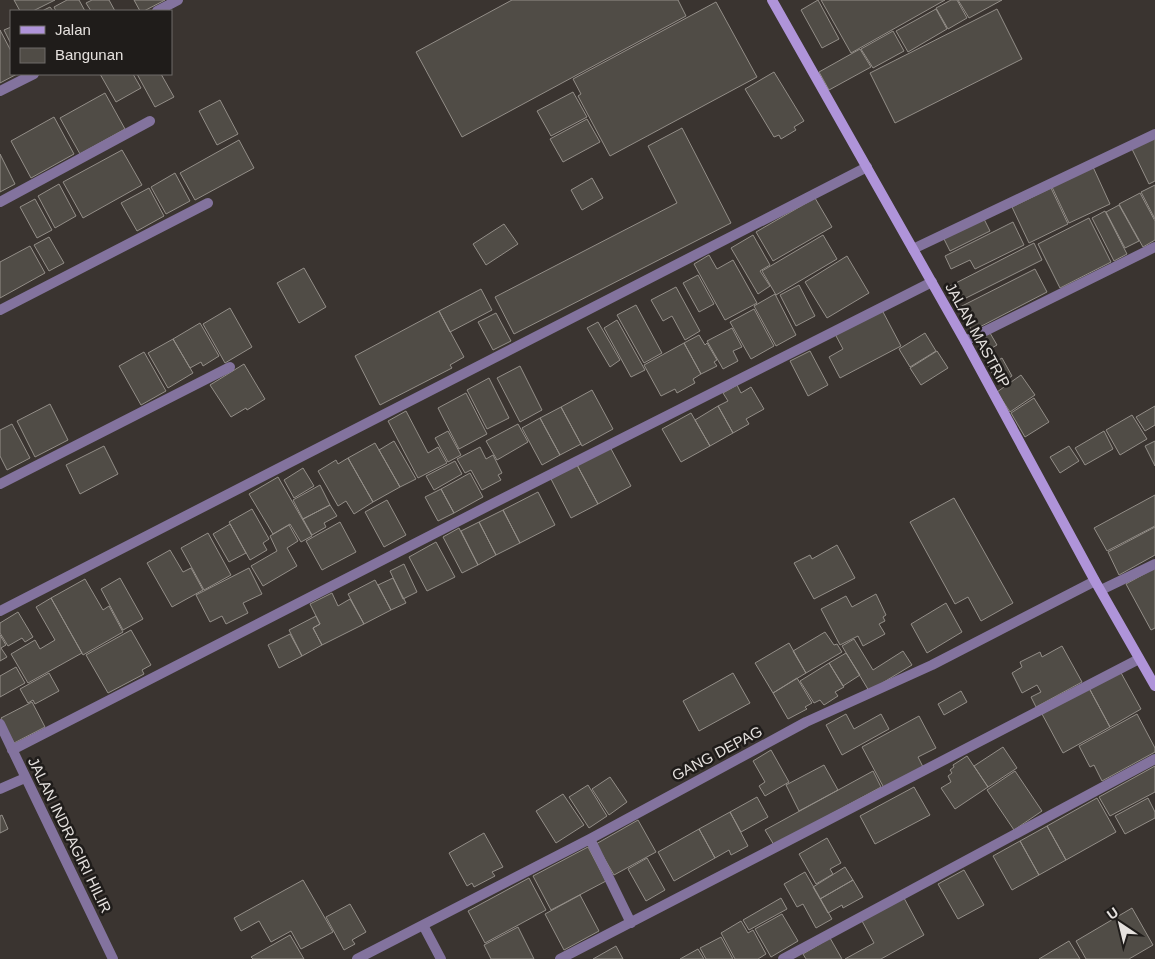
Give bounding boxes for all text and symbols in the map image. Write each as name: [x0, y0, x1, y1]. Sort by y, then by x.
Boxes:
legend: [10, 10, 172, 75]
text: Jalan: [55, 21, 91, 38]
text: Bangunan: [55, 46, 123, 63]
street label: JALAN MASTRIP: [942, 279, 1014, 391]
street label: GANG DEPAG: [669, 722, 765, 784]
street label: JALAN INDRAGIRI HILIR: [25, 754, 115, 916]
north arrow: [1095, 899, 1145, 949]
text: U: [1104, 904, 1121, 923]

